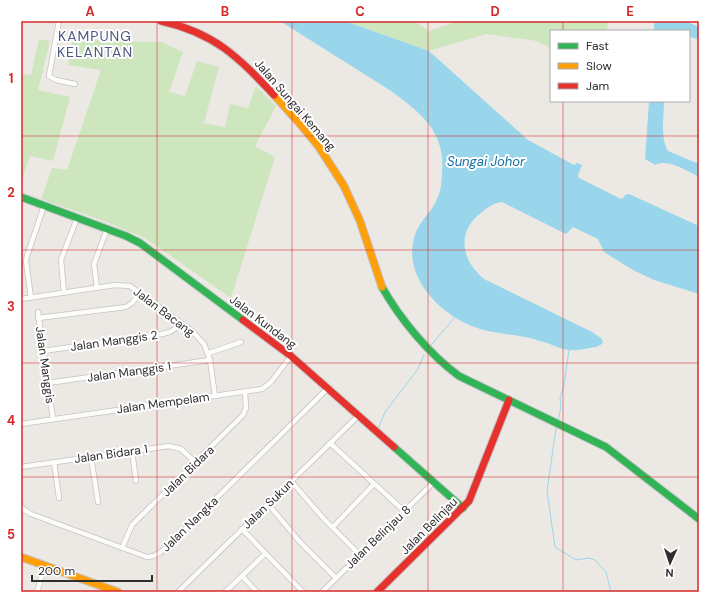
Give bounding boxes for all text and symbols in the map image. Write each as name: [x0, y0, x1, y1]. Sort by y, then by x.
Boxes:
text: A: [85, 3, 95, 20]
text: B: [221, 3, 229, 20]
text: C: [355, 3, 365, 20]
text: D: [490, 3, 500, 20]
text: E: [626, 3, 634, 20]
district label: KAMPUNG KELANTAN: [57, 27, 133, 61]
legend: [550, 30, 690, 102]
text: Fast: [586, 38, 609, 54]
street label: Jalan Sungai Kemang: [251, 56, 339, 154]
text: Slow: [586, 58, 612, 74]
text: 1: [9, 70, 13, 87]
text: Jam: [586, 78, 609, 94]
water label: Sungai Johor: [447, 153, 526, 170]
text: 2: [7, 184, 15, 201]
street label: Jalan Bacang: [130, 284, 198, 340]
street label: Jalan Kundang: [226, 292, 300, 353]
text: 3: [7, 298, 15, 315]
street label: Jalan Manggis: [32, 325, 58, 405]
street label: Jalan Manggis 2: [69, 327, 159, 355]
street label: Jalan Manggis 1: [86, 358, 172, 386]
street label: Jalan Mempelam: [116, 389, 210, 417]
text: 4: [7, 412, 15, 429]
street label: Jalan Bidara 1: [73, 441, 149, 467]
street label: Jalan Bidara: [158, 442, 218, 500]
street label: Jalan Sukun: [239, 475, 297, 532]
street label: Jalan Nangka: [158, 493, 222, 555]
street label: Jalan Belinjau: [397, 494, 461, 558]
street label: Jalan Belinjau 8: [342, 502, 414, 572]
text: 5: [7, 526, 15, 543]
north arrow: [650, 543, 690, 583]
scale bar: [32, 557, 152, 583]
text: 200 m: [38, 563, 75, 579]
text: N: [665, 566, 674, 580]

